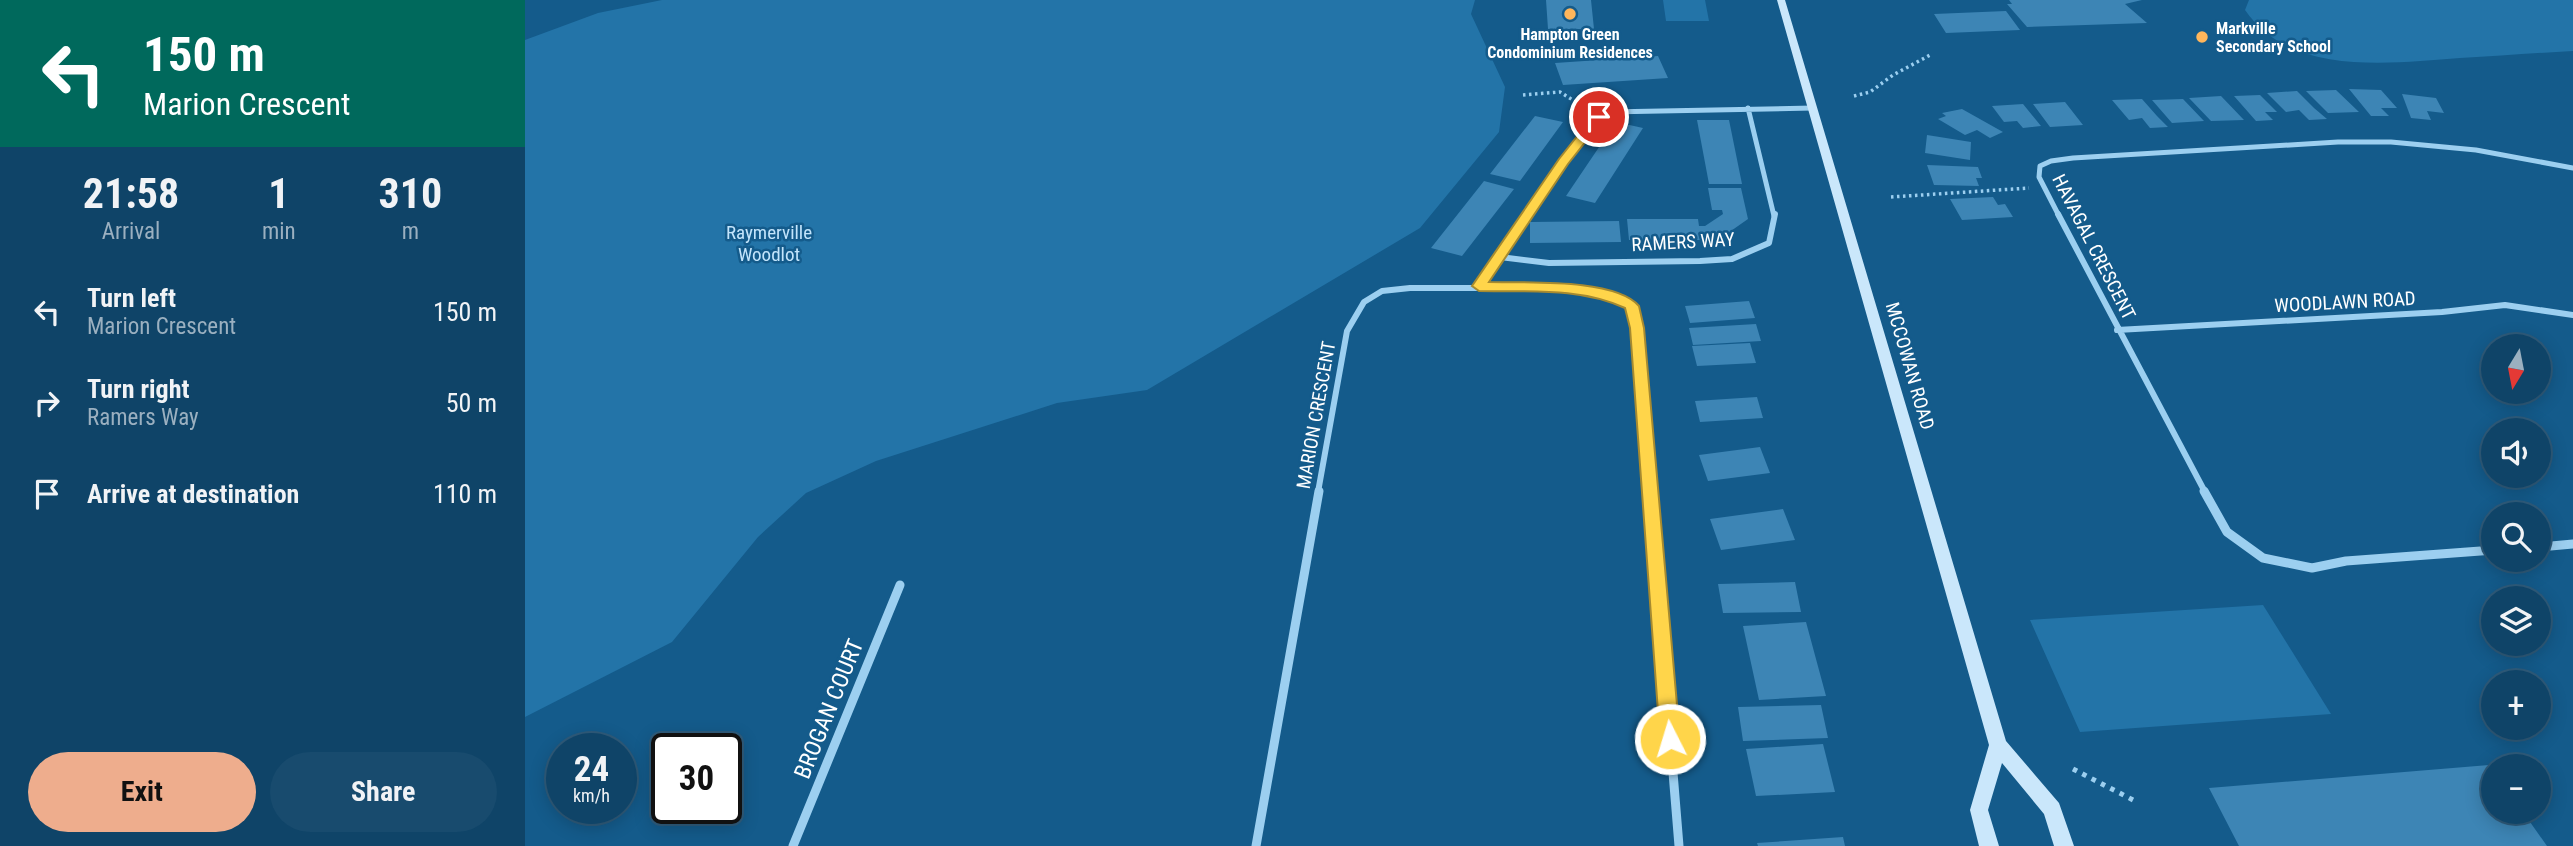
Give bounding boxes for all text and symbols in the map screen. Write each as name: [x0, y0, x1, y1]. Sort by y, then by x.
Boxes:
marker: Hampton Green Condominium Residences: [1562, 6, 1578, 22]
place label: Markville Secondary School: [2216, 19, 2331, 56]
place label: Hampton Green Condominium Residences: [1487, 25, 1653, 62]
text: 150 m: [143, 26, 265, 83]
icon: left: [28, 28, 119, 119]
marker: Markville Secondary School: [2194, 29, 2210, 45]
text: Marion Crescent: [143, 85, 350, 123]
pin: [1569, 87, 1629, 147]
icon: arrive: [1580, 98, 1618, 136]
text: 21:58: [83, 169, 179, 218]
text: 1: [268, 169, 289, 218]
text: 310: [378, 169, 442, 218]
street label: HAVAGAL CRESCENT: [2047, 170, 2141, 324]
text: Arrival: [102, 218, 160, 245]
text: min: [262, 218, 296, 245]
text: m: [402, 218, 419, 245]
park label: Raymerville Woodlot: [726, 221, 812, 266]
street label: RAMERS WAY: [1631, 228, 1735, 256]
text: Turn left: [87, 283, 176, 313]
street label: WOODLAWN ROAD: [2274, 287, 2416, 317]
icon: left: [28, 293, 66, 331]
text: 150 m: [433, 297, 497, 327]
street label: MCCOWAN ROAD: [1881, 300, 1939, 432]
text: Marion Crescent: [87, 313, 236, 340]
north arrow: [2481, 334, 2551, 404]
map controls: [2481, 334, 2551, 824]
street label: MARION CRESCENT: [1292, 339, 1340, 491]
text: Turn right: [87, 374, 189, 404]
icon: right: [28, 384, 66, 422]
text: 50 m: [446, 388, 497, 418]
text: Ramers Way: [87, 404, 199, 431]
button: sound: [2481, 418, 2551, 488]
icon: arrive: [28, 475, 66, 513]
text: Arrive at destination: [87, 479, 299, 509]
text: 110 m: [433, 479, 497, 509]
button: search: [2481, 502, 2551, 572]
button: layers: [2481, 586, 2551, 656]
street label: BROGAN COURT: [789, 635, 869, 783]
button: +: [2481, 670, 2551, 740]
position arrow: [1633, 702, 1707, 776]
speed limit sign: 30: [651, 733, 742, 824]
text: 24: [574, 749, 609, 790]
button: Exit: [28, 752, 256, 832]
button: Share: [270, 752, 497, 832]
button: −: [2481, 754, 2551, 824]
text: km/h: [573, 785, 610, 806]

